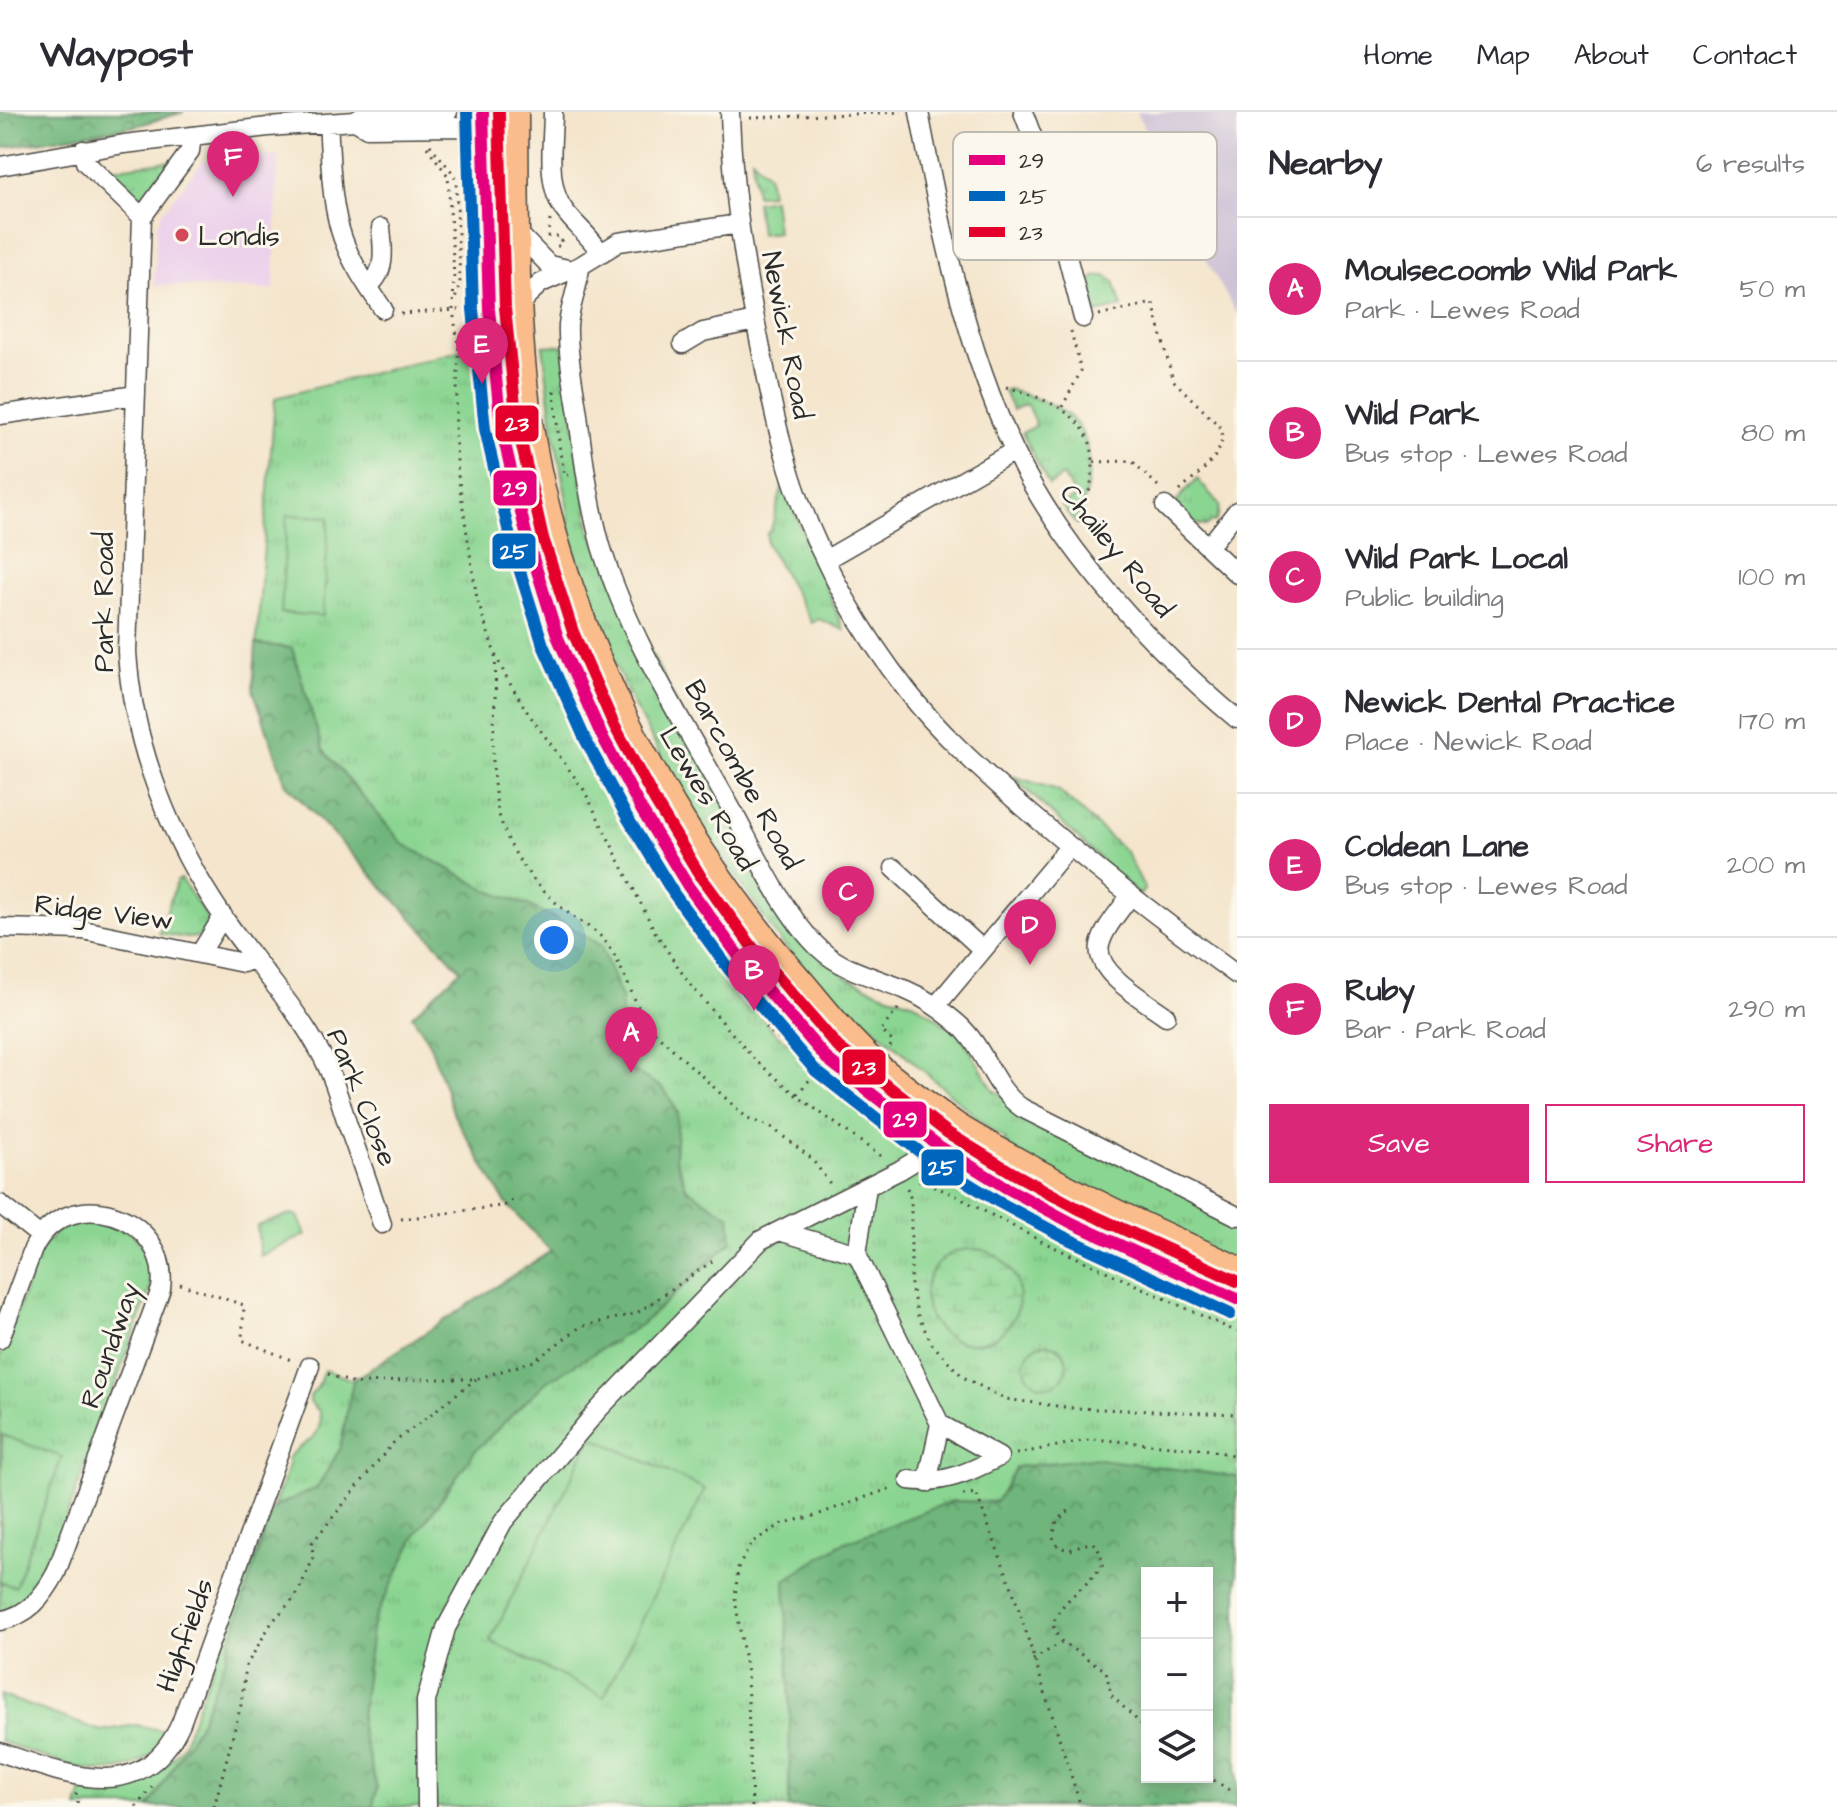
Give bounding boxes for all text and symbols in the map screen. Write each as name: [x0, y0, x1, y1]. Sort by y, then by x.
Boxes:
text: Waypost: [40, 29, 193, 81]
text: Home: [1363, 36, 1433, 75]
text: Map: [1477, 36, 1530, 75]
text: About: [1574, 36, 1649, 75]
text: Contact: [1693, 36, 1797, 75]
pin: F: [207, 131, 259, 197]
legend: [953, 132, 1217, 260]
text: Nearby: [1269, 140, 1383, 188]
text: 29: [1019, 146, 1044, 177]
text: 6 results: [1696, 146, 1805, 182]
text: 25: [1019, 182, 1048, 213]
place label: Londis: [198, 217, 280, 256]
text: 23: [1019, 218, 1043, 249]
marker: Londis: [173, 226, 191, 244]
street label: Newick Road: [751, 248, 822, 422]
text: Moulsecoomb Wild Park: [1345, 250, 1677, 292]
text: A: [1287, 271, 1303, 307]
text: 50 m: [1740, 271, 1805, 307]
text: Park · Lewes Road: [1345, 292, 1580, 328]
pin: E: [456, 318, 508, 384]
text: Wild Park: [1345, 394, 1479, 436]
line badge: 23: [494, 404, 540, 443]
text: 23: [504, 409, 530, 440]
text: B: [1286, 415, 1304, 451]
text: 80 m: [1741, 415, 1805, 451]
text: Bus stop · Lewes Road: [1345, 436, 1628, 472]
line badge: 29: [492, 469, 538, 507]
text: 29: [501, 474, 528, 505]
street label: Chailey Road: [1049, 475, 1183, 628]
street label: Park Road: [85, 532, 124, 672]
line badge: 25: [491, 532, 537, 570]
text: 25: [499, 537, 529, 568]
text: Wild Park Local: [1345, 538, 1568, 580]
text: C: [1286, 559, 1304, 595]
text: 100 m: [1738, 559, 1805, 595]
text: Public building: [1345, 580, 1504, 616]
street label: Barcombe Road: [674, 673, 811, 877]
text: Newick Dental Practice: [1345, 682, 1675, 724]
text: D: [1287, 703, 1303, 739]
text: 170 m: [1739, 703, 1805, 739]
street label: Lewes Road: [649, 719, 766, 878]
text: Place · Newick Road: [1345, 724, 1592, 760]
text: Coldean Lane: [1345, 826, 1529, 868]
text: E: [1287, 847, 1303, 883]
text: 200 m: [1727, 847, 1805, 883]
pin: C: [822, 866, 874, 932]
text: Bus stop · Lewes Road: [1345, 868, 1628, 904]
street label: Ridge View: [32, 885, 175, 941]
pin: D: [1004, 899, 1056, 965]
your location: [534, 920, 574, 960]
pin: B: [728, 945, 780, 1011]
text: Ruby: [1345, 970, 1415, 1012]
text: F: [1286, 991, 1304, 1027]
text: 290 m: [1728, 991, 1805, 1027]
pin: A: [605, 1007, 657, 1073]
text: Bar · Park Road: [1345, 1012, 1546, 1048]
street label: Park Close: [316, 1023, 407, 1172]
line badge: 23: [841, 1048, 887, 1086]
text: 23: [851, 1053, 877, 1084]
line badge: 29: [882, 1100, 928, 1139]
button: Save: [1269, 1104, 1529, 1183]
button: Share: [1545, 1104, 1805, 1183]
text: 29: [891, 1105, 918, 1136]
line badge: 25: [920, 1148, 965, 1187]
text: 25: [927, 1153, 957, 1184]
street label: Roundway: [71, 1277, 152, 1414]
map controls: [1141, 1567, 1213, 1783]
button: +: [1141, 1567, 1213, 1639]
street label: Highfields: [147, 1573, 225, 1698]
button: −: [1141, 1639, 1213, 1711]
button: layers: [1141, 1711, 1213, 1783]

